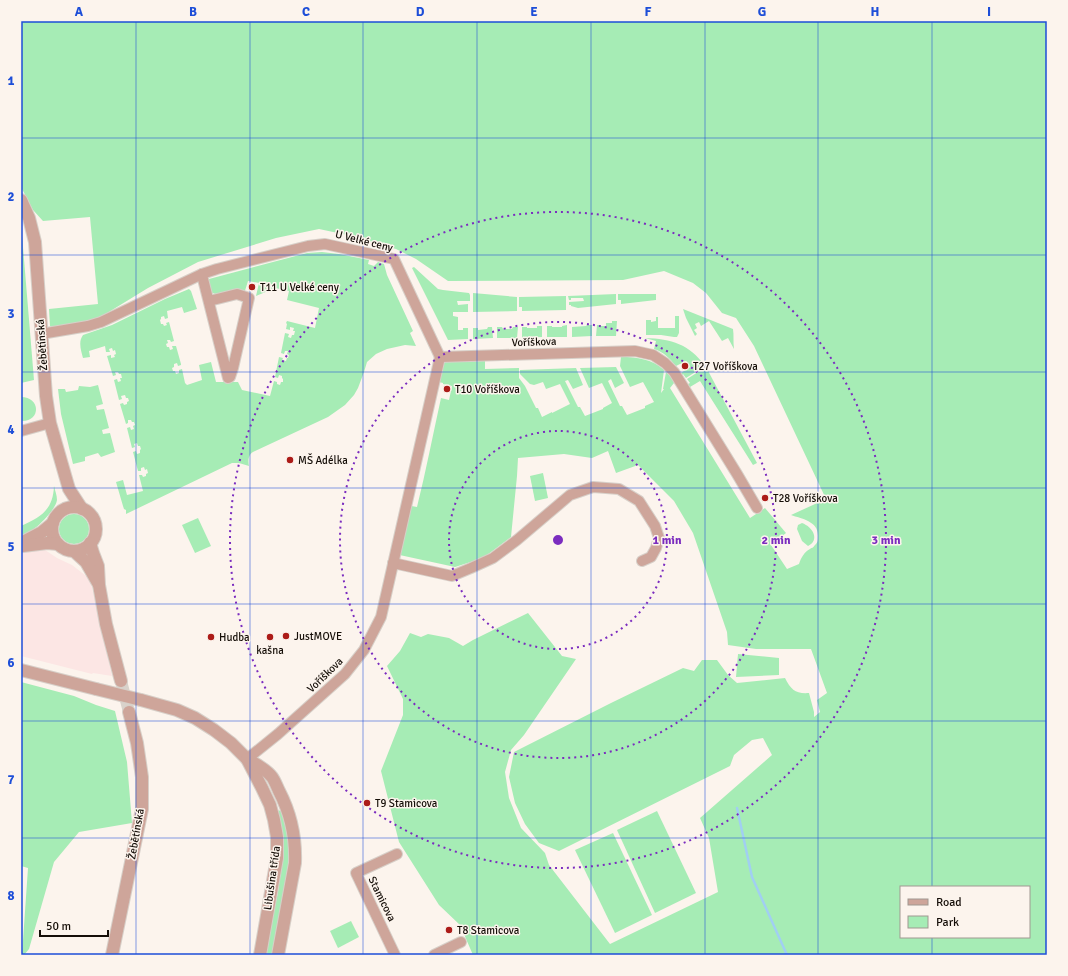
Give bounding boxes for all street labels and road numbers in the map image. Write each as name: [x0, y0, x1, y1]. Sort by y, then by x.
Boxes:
street label: U Velké ceny: [334, 228, 395, 255]
street label: Žebětínská: [33, 318, 50, 371]
street label: Voříškova: [511, 335, 557, 349]
street label: Voříškova: [304, 654, 346, 695]
street label: Žebětínská: [124, 807, 147, 861]
street label: Libušina třída: [261, 845, 283, 911]
street label: Stamicova: [366, 874, 399, 924]

